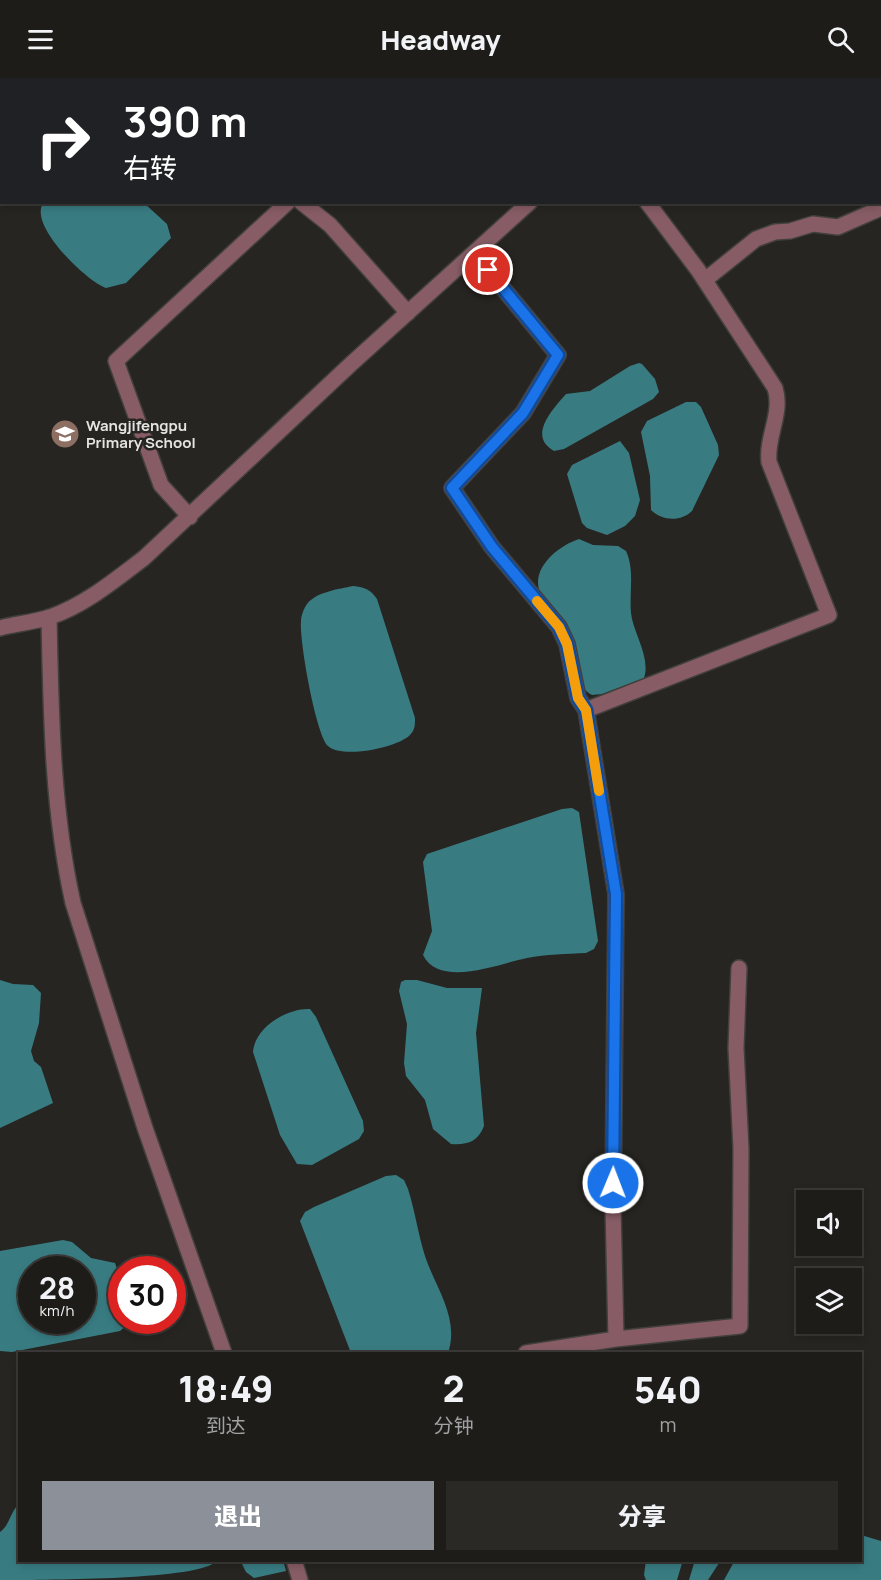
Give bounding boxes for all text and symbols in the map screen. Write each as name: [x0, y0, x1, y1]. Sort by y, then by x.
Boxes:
text: Headway: [380, 21, 501, 58]
icon: menu: [24, 23, 57, 56]
icon: search: [824, 23, 857, 56]
text: 390 m: [123, 92, 247, 150]
icon: right: [24, 102, 102, 180]
text: 右转: [123, 149, 177, 186]
pin: [462, 244, 513, 295]
icon: arrive: [471, 253, 504, 286]
place label: Wangjifengpu Primary School: [86, 415, 196, 453]
school or university icon: Wangjifengpu Primary School: [49, 418, 81, 450]
position arrow: [581, 1151, 645, 1215]
map controls: [796, 1190, 862, 1334]
button: sound: [796, 1190, 862, 1256]
speed limit sign: 30: [108, 1256, 186, 1334]
text: 28: [39, 1267, 75, 1308]
button: layers: [796, 1268, 862, 1334]
text: km/h: [40, 1300, 74, 1321]
text: 18:49: [178, 1364, 273, 1413]
text: 2: [443, 1364, 465, 1413]
text: 540: [634, 1365, 702, 1414]
text: m: [659, 1411, 676, 1438]
text: 到达: [206, 1412, 246, 1439]
text: 分钟: [434, 1412, 474, 1439]
button: 退出: [42, 1481, 434, 1550]
button: 分享: [446, 1481, 838, 1550]

